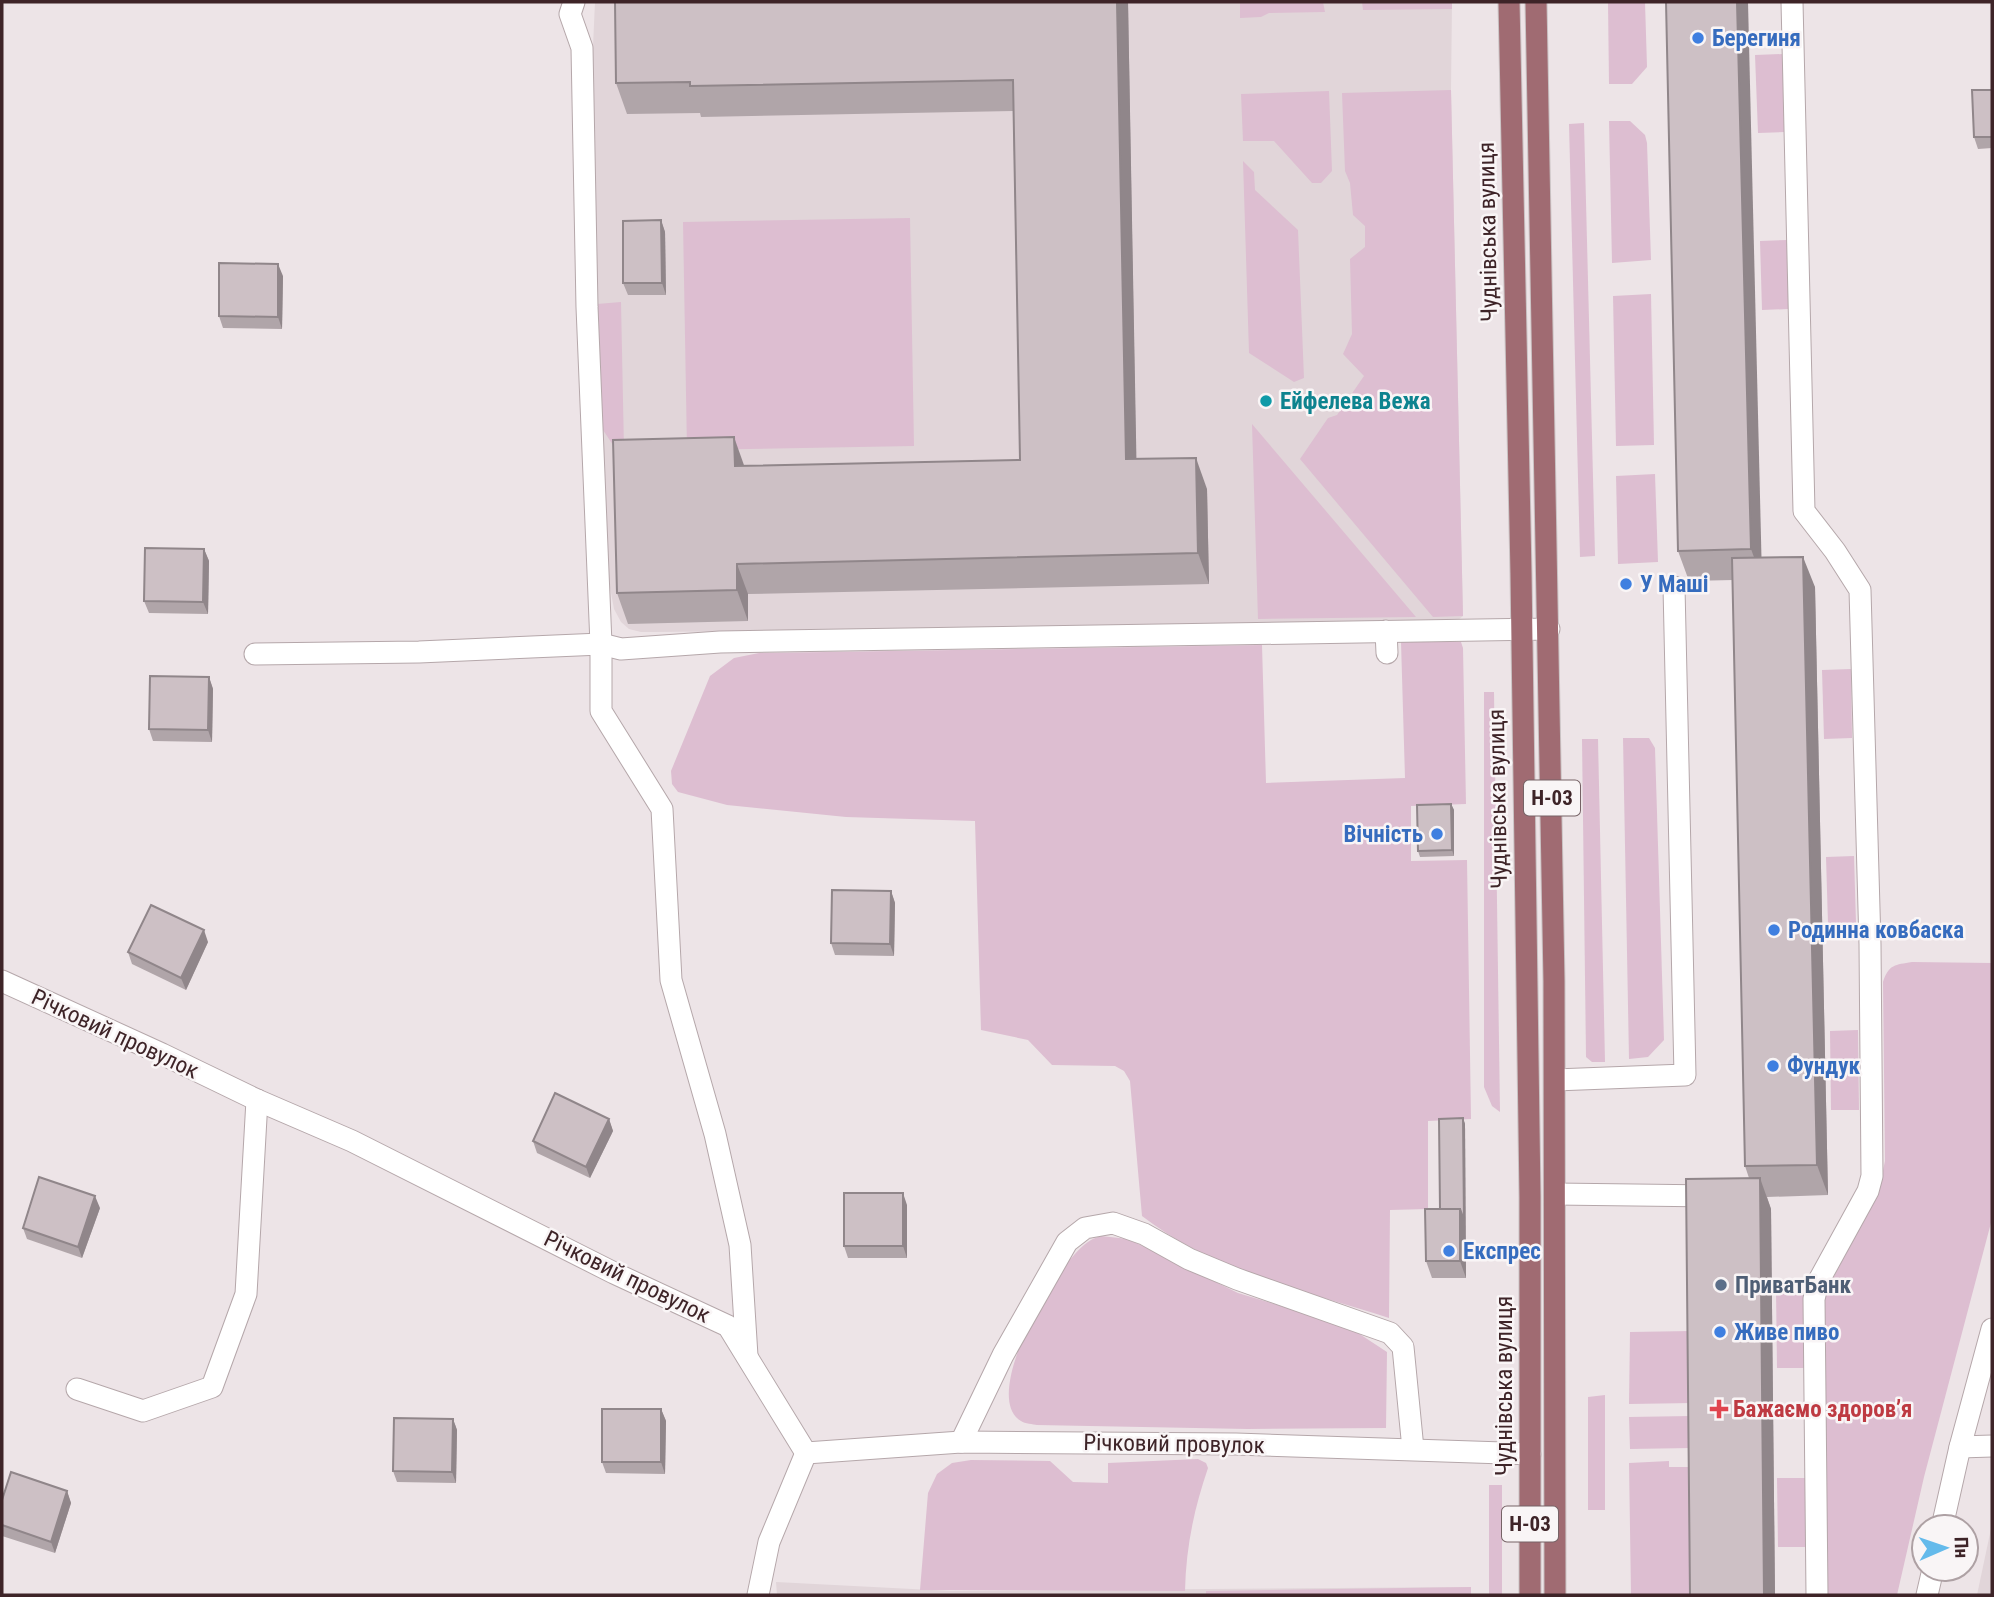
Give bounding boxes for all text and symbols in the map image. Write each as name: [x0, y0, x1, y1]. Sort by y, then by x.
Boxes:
place label: Берегиня: [1712, 25, 1801, 52]
marker: Берегиня: [1690, 30, 1706, 46]
street label: Чуднівська вулиця: [1473, 142, 1503, 322]
place label: Ейфелева Вежа: [1280, 388, 1431, 415]
marker: Ейфелева Вежа: [1258, 393, 1274, 409]
place label: У Маші: [1640, 571, 1709, 598]
marker: У Маші: [1618, 576, 1634, 592]
street label: Чуднівська вулиця: [1483, 709, 1513, 889]
road number: Н-03: [1524, 780, 1580, 816]
place label: Вічність: [1343, 821, 1423, 848]
marker: Вічність: [1429, 826, 1445, 842]
place label: Родинна ковбаска: [1788, 917, 1964, 944]
marker: Родинна ковбаска: [1766, 922, 1782, 938]
street label: Річковий провулок: [27, 983, 203, 1085]
place label: Фундук: [1787, 1053, 1861, 1080]
marker: Фундук: [1765, 1058, 1781, 1074]
street label: Річковий провулок: [540, 1225, 714, 1329]
place label: Експрес: [1463, 1238, 1541, 1265]
marker: Експрес: [1441, 1243, 1457, 1259]
place label: ПриватБанк: [1735, 1272, 1851, 1299]
marker: ПриватБанк: [1713, 1277, 1729, 1293]
street label: Чуднівська вулиця: [1491, 1296, 1518, 1476]
place label: Живе пиво: [1734, 1319, 1839, 1346]
marker: Живе пиво: [1712, 1324, 1728, 1340]
place label: Бажаємо здоровʼя: [1733, 1396, 1912, 1423]
marker: Бажаємо здоровʼя: [1711, 1401, 1727, 1417]
street label: Річковий провулок: [1083, 1429, 1265, 1459]
road number: Н-03: [1502, 1506, 1558, 1542]
north arrow: [1910, 1513, 1980, 1583]
text: Пн: [1950, 1536, 1973, 1558]

